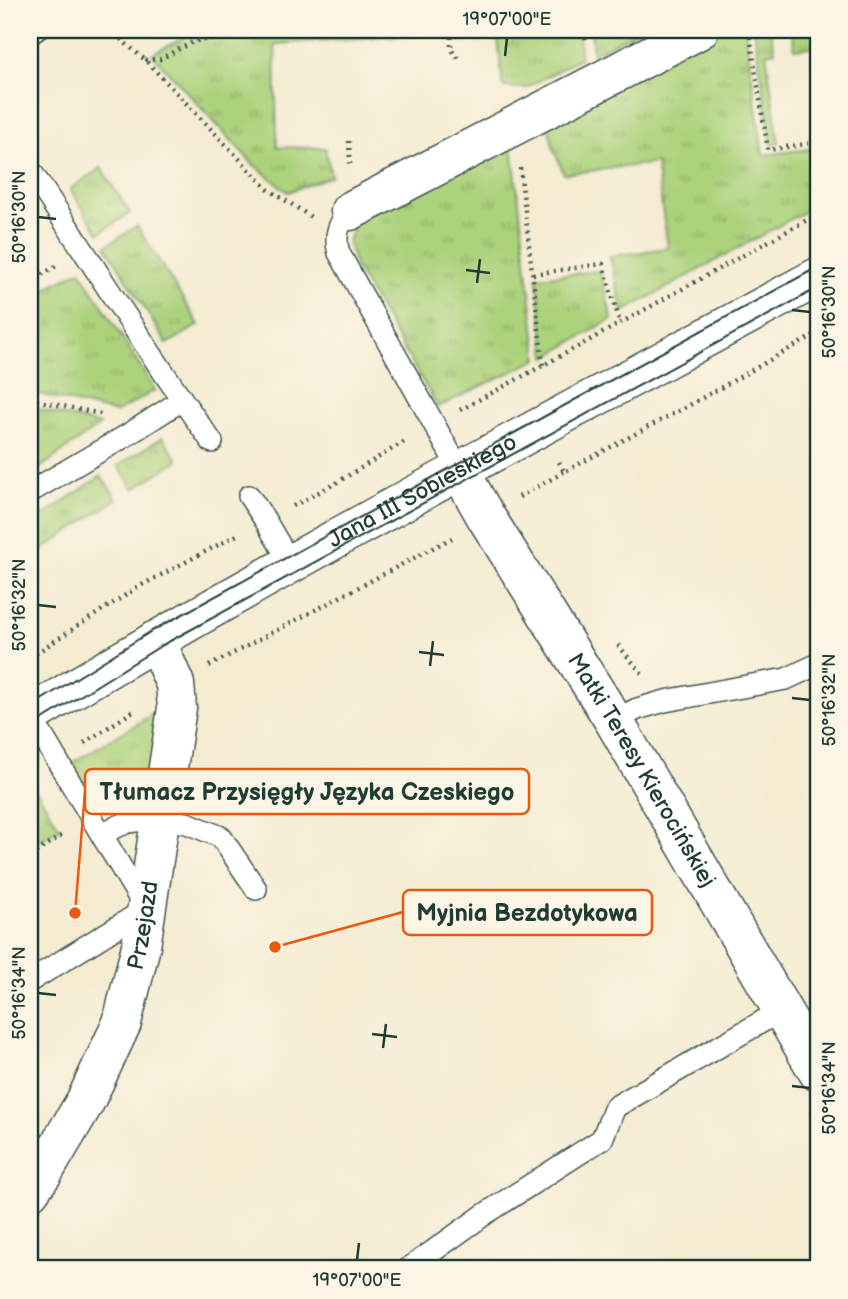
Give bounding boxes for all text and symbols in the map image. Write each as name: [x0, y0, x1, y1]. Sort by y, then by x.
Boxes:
text: 19°07'00"E: [463, 9, 552, 30]
text: 50°16'30"N: [9, 170, 30, 264]
text: 50°16'30"N: [819, 265, 840, 359]
street label: Jana III Sobieskiego: [323, 428, 522, 554]
text: 50°16'32"N: [9, 558, 30, 652]
street label: Matki Teresy Kierocińskiej: [561, 648, 722, 892]
text: 50°16'32"N: [819, 653, 840, 747]
callout: Tłumacz Przysięgły Języka Czeskiego: [85, 769, 529, 814]
text: Tłumacz Przysięgły Języka Czeskiego: [100, 778, 514, 807]
street label: Przejazd: [122, 879, 165, 973]
callout: Myjnia Bezdotykowa: [403, 890, 652, 935]
text: Myjnia Bezdotykowa: [416, 899, 638, 928]
text: 50°16'34"N: [9, 946, 30, 1040]
text: 50°16'34"N: [819, 1041, 840, 1135]
text: 19°07'00"E: [313, 1270, 402, 1291]

